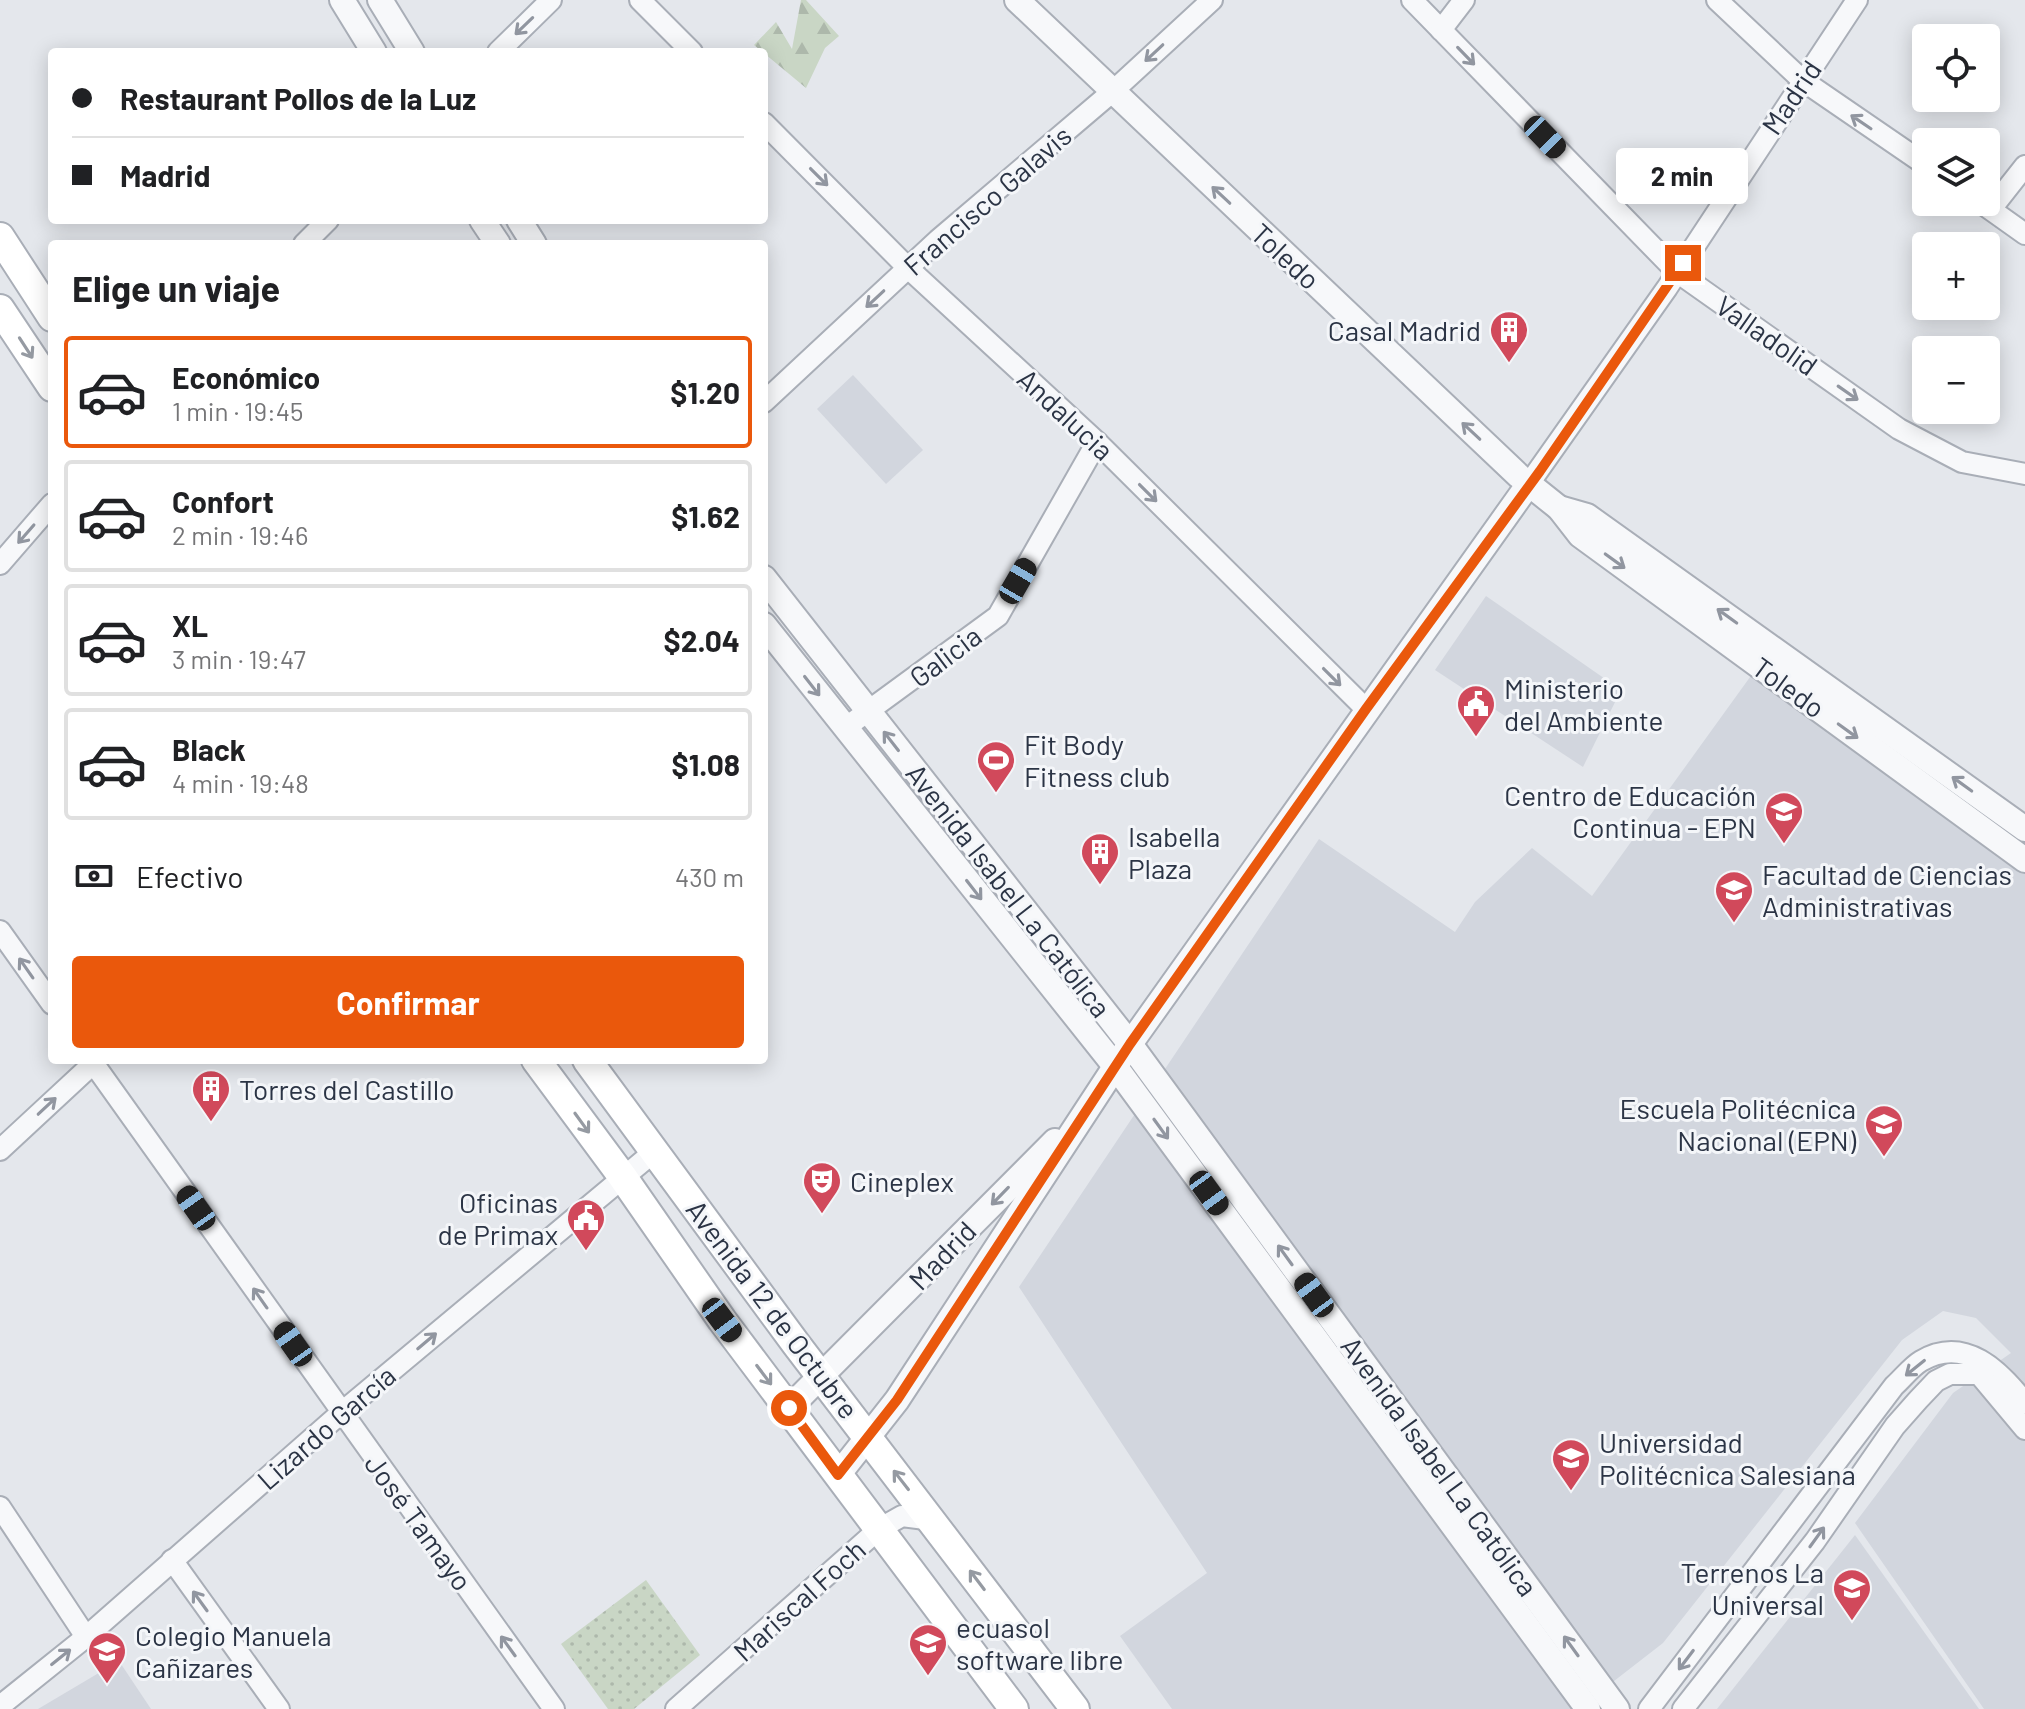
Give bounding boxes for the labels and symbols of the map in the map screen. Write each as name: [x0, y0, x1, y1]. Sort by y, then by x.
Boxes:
one-way arrow: [515, 16, 534, 35]
one-way arrow: [1145, 43, 1165, 61]
one-way arrow: [1456, 46, 1475, 65]
street label: Madrid: [1754, 53, 1828, 141]
car: [1520, 111, 1570, 163]
one-way arrow: [1851, 114, 1873, 130]
street label: Francisco Galavis: [896, 118, 1078, 282]
callout: 2 min: [1617, 147, 1749, 203]
one-way arrow: [809, 167, 829, 187]
one-way arrow: [1211, 186, 1231, 205]
street label: Toledo: [1245, 216, 1327, 296]
route end: [1665, 245, 1701, 281]
street label: Valladolid: [1710, 288, 1824, 382]
one-way arrow: [866, 289, 886, 307]
building icon: Casal Madrid: [1488, 309, 1530, 364]
place label: Casal Madrid: [1328, 313, 1481, 347]
one-way arrow: [18, 336, 34, 359]
street label: Andalucia: [1011, 361, 1121, 467]
one-way arrow: [1837, 385, 1859, 401]
one-way arrow: [1462, 423, 1482, 441]
one-way arrow: [1139, 483, 1158, 503]
one-way arrow: [17, 523, 35, 544]
one-way arrow: [1604, 553, 1626, 569]
car: [996, 554, 1040, 608]
one-way arrow: [1717, 608, 1739, 624]
street label: Galicia: [902, 618, 988, 694]
street label: Toledo: [1746, 649, 1832, 725]
one-way arrow: [1322, 667, 1341, 686]
place label: Ministerio del Ambiente: [1504, 671, 1664, 737]
one-way arrow: [803, 675, 821, 696]
public building icon: Ministerio del Ambiente: [1455, 683, 1497, 738]
one-way arrow: [1837, 722, 1858, 739]
place label: Fit Body Fitness club: [1024, 727, 1170, 793]
one-way arrow: [883, 731, 900, 752]
sports icon: Fit Body Fitness club: [975, 739, 1017, 794]
street label: Avenida Isabel La Católica: [899, 756, 1119, 1024]
one-way arrow: [1951, 775, 1973, 792]
place label: Centro de Educación Continua - EPN: [1504, 778, 1756, 844]
school or university icon: Centro de Educación Continua - EPN: [1763, 790, 1805, 845]
place label: Isabella Plaza: [1128, 819, 1220, 885]
building icon: Isabella Plaza: [1079, 831, 1121, 886]
place label: Facultad de Ciencias Administrativas: [1762, 857, 2012, 923]
school or university icon: Facultad de Ciencias Administrativas: [1713, 869, 1755, 924]
one-way arrow: [965, 879, 982, 900]
one-way arrow: [18, 957, 34, 979]
building icon: Torres del Castillo: [190, 1068, 232, 1123]
place label: Torres del Castillo: [239, 1072, 455, 1106]
place label: Escuela Politécnica Nacional (EPN): [1619, 1091, 1857, 1157]
one-way arrow: [36, 1098, 56, 1116]
school or university icon: Escuela Politécnica Nacional (EPN): [1863, 1103, 1905, 1158]
one-way arrow: [573, 1112, 590, 1133]
one-way arrow: [1152, 1118, 1169, 1139]
theatre icon: Cineplex: [801, 1160, 843, 1215]
place label: Cineplex: [850, 1164, 954, 1198]
car: [1185, 1167, 1233, 1219]
car: [172, 1181, 220, 1235]
place label: Oficinas de Primax: [437, 1185, 558, 1251]
one-way arrow: [991, 1186, 1010, 1206]
street label: Avenida 12 de Octubre: [680, 1193, 866, 1425]
public building icon: Oficinas de Primax: [565, 1197, 607, 1252]
street label: Madrid: [901, 1214, 983, 1296]
one-way arrow: [1277, 1245, 1293, 1267]
car: [1290, 1269, 1338, 1321]
one-way arrow: [251, 1287, 268, 1309]
car: [698, 1294, 746, 1346]
car: [269, 1317, 317, 1371]
street label: Avenida Isabel La Católica: [1334, 1330, 1546, 1602]
one-way arrow: [416, 1332, 437, 1350]
street label: Lizardo García: [250, 1358, 402, 1496]
one-way arrow: [1905, 1359, 1926, 1376]
one-way arrow: [755, 1363, 772, 1385]
route start: [771, 1390, 807, 1426]
place label: Universidad Politécnica Salesiana: [1599, 1425, 1856, 1491]
school or university icon: Universidad Politécnica Salesiana: [1550, 1437, 1592, 1492]
street label: José Tamayo: [358, 1447, 480, 1597]
one-way arrow: [893, 1470, 910, 1491]
one-way arrow: [1809, 1527, 1826, 1549]
street label: Mariscal Foch: [726, 1532, 872, 1668]
place label: Terrenos La Universal: [1680, 1555, 1824, 1621]
school or university icon: Terrenos La Universal: [1831, 1567, 1873, 1622]
one-way arrow: [969, 1570, 986, 1591]
one-way arrow: [191, 1591, 208, 1612]
place label: ecuasol software libre: [956, 1610, 1123, 1676]
place label: Colegio Manuela Cañizares: [135, 1618, 332, 1684]
school or university icon: ecuasol software libre: [907, 1622, 949, 1677]
school or university icon: Colegio Manuela Cañizares: [86, 1630, 128, 1685]
one-way arrow: [500, 1635, 517, 1657]
one-way arrow: [1563, 1636, 1580, 1657]
one-way arrow: [50, 1648, 70, 1666]
one-way arrow: [1677, 1648, 1694, 1670]

